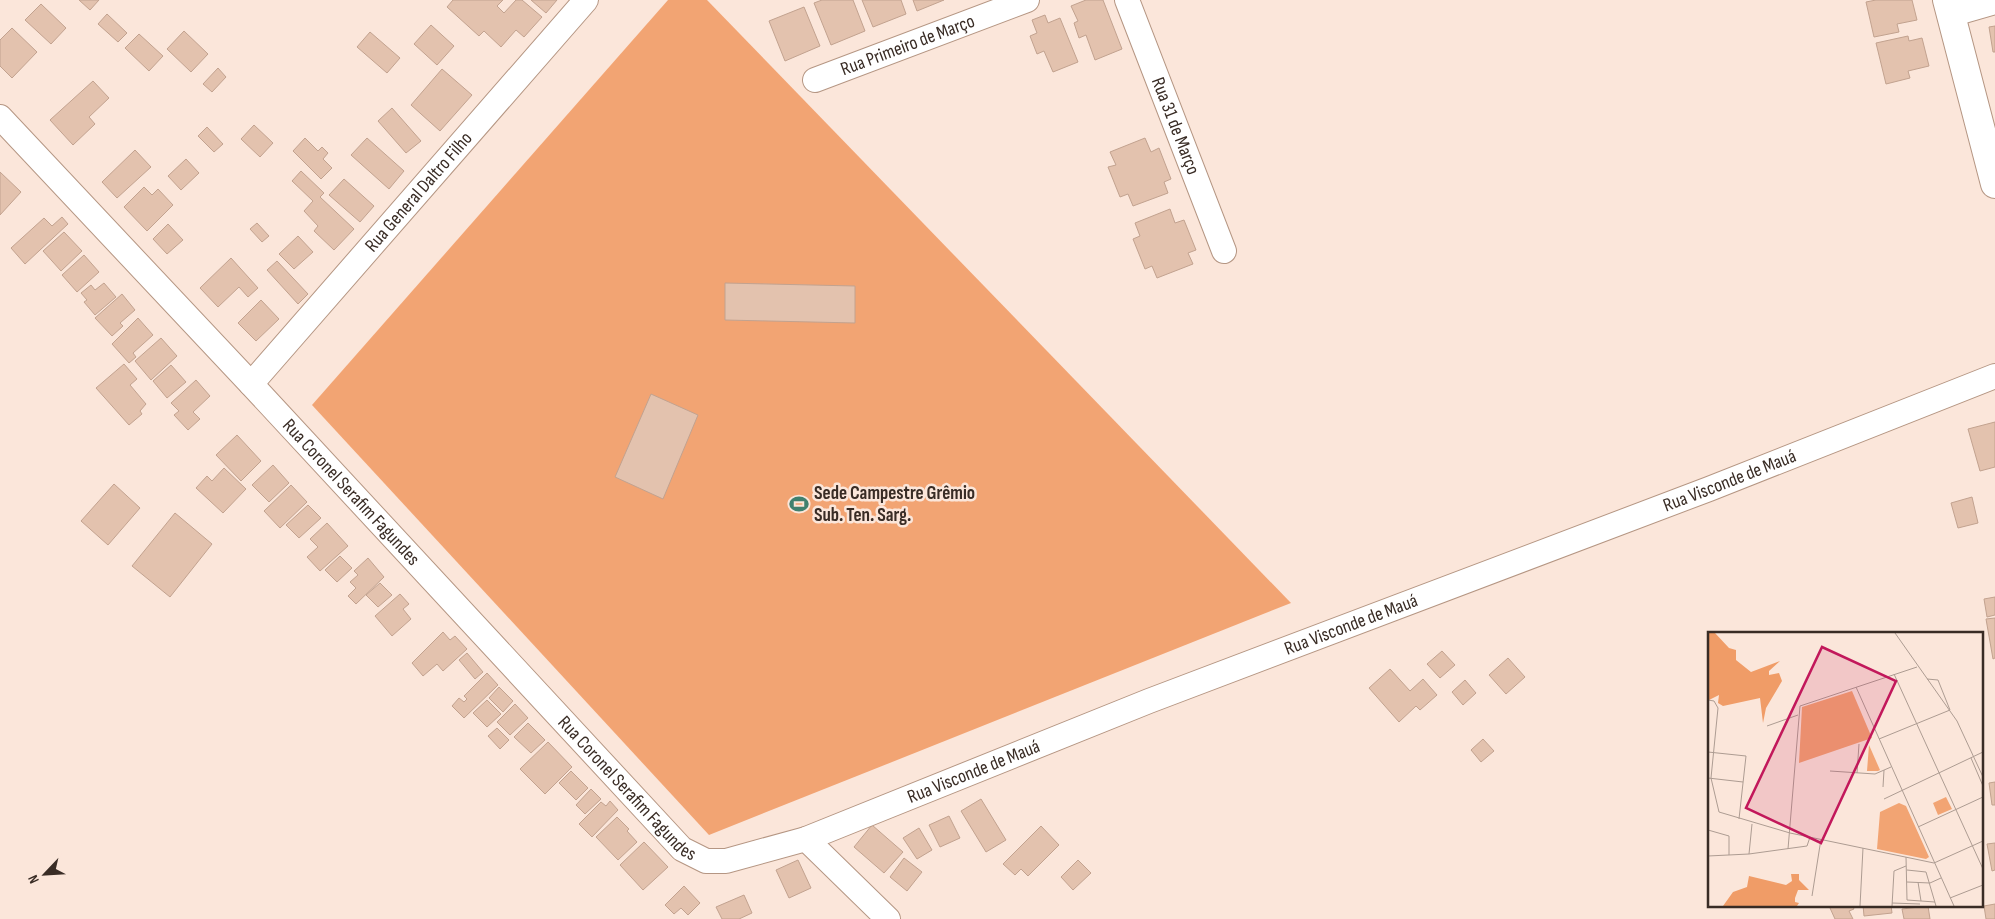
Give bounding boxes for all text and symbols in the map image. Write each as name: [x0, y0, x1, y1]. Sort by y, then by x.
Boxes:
street label: Rua Primeiro de Março: [837, 9, 978, 81]
street label: Rua 31 de Março: [1146, 74, 1205, 178]
street label: Rua General Daltro Filho: [360, 127, 477, 257]
street label: Rua Coronel Serafim Fagundes: [278, 414, 425, 570]
street label: Rua Visconde de Mauá: [1660, 444, 1799, 517]
place label: Sede Campestre Grêmio Sub. Ten. Sarg.: [814, 482, 975, 527]
sports icon: Sede Campestre Grêmio Sub. Ten. Sarg.: [788, 493, 810, 515]
street label: Rua Visconde de Mauá: [1281, 589, 1421, 660]
inset map: [1708, 632, 1982, 906]
street label: Rua Coronel Serafim Fagundes: [553, 711, 700, 866]
street label: Rua Visconde de Mauá: [904, 735, 1043, 808]
north arrow: [20, 849, 70, 899]
text: N: [24, 872, 43, 886]

